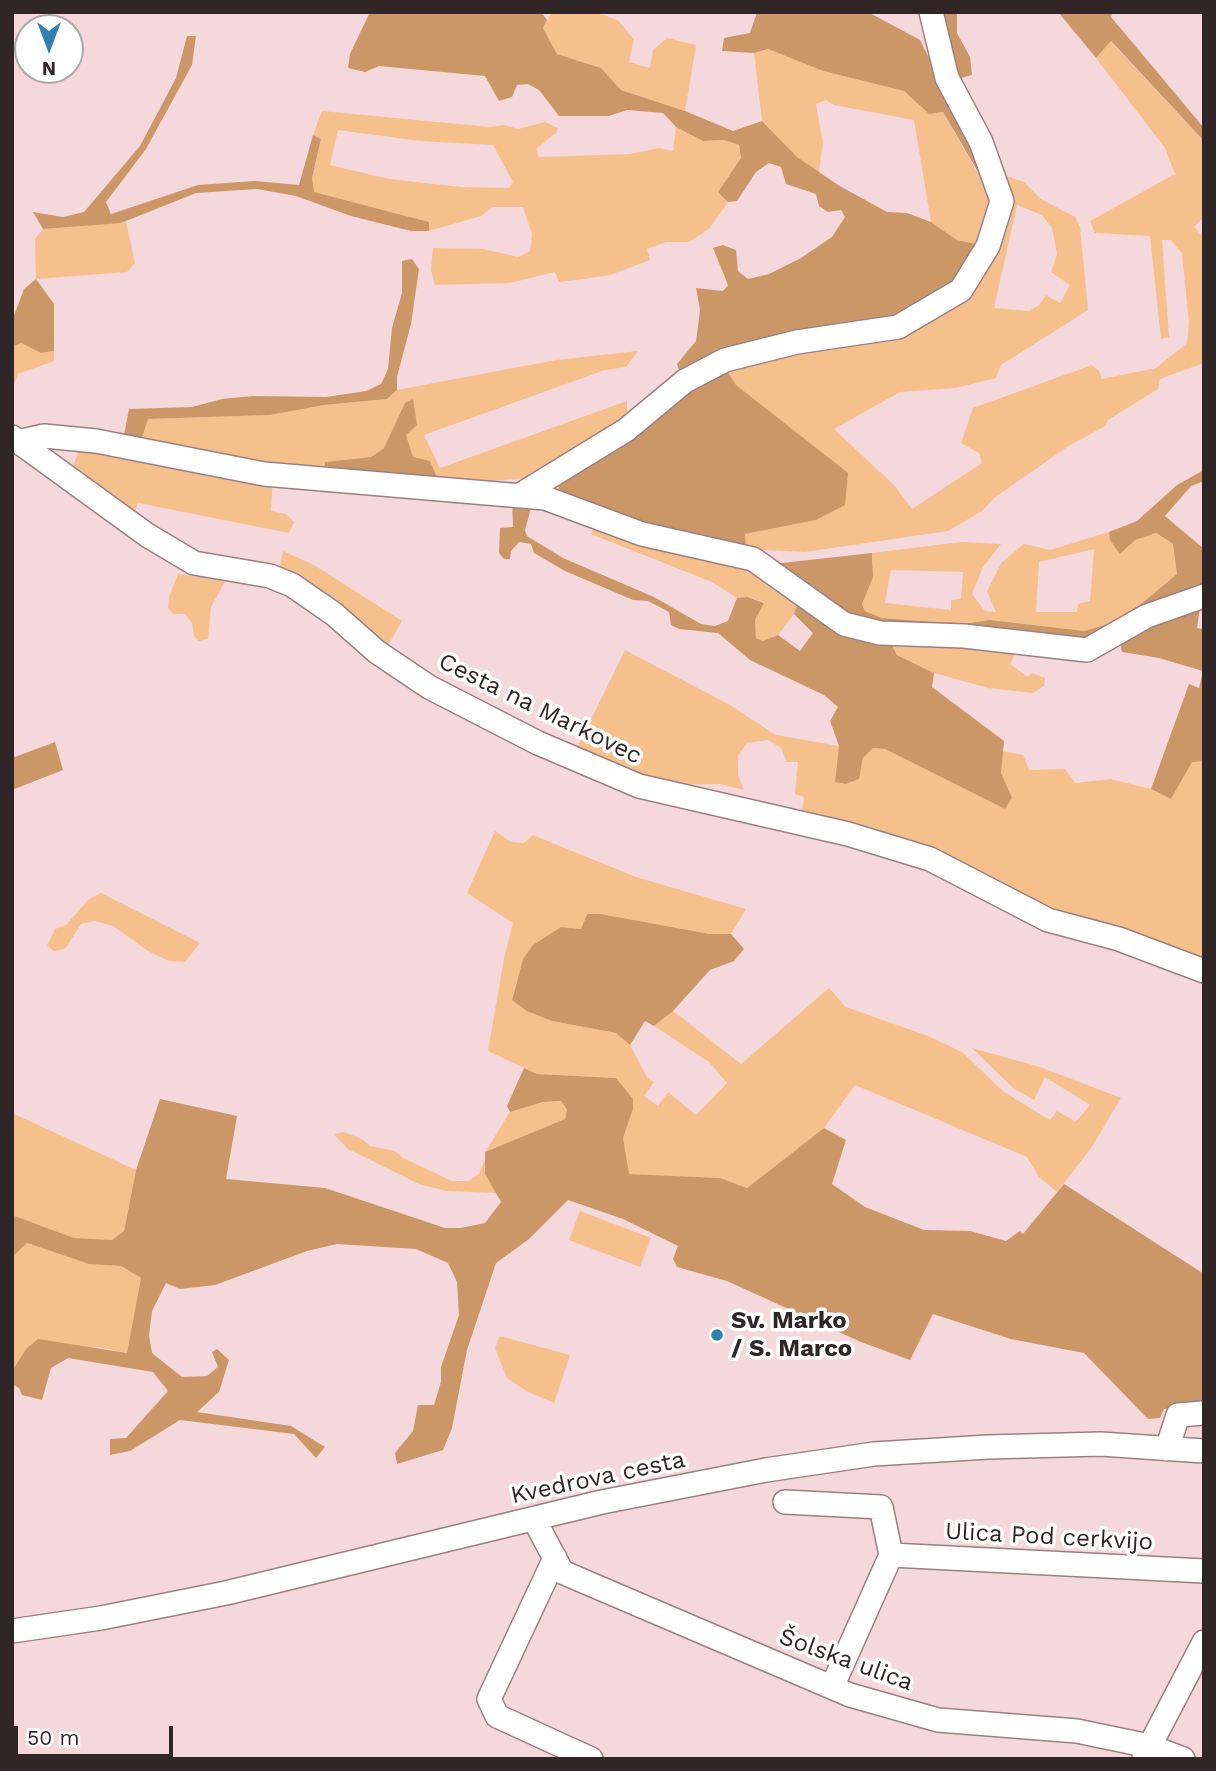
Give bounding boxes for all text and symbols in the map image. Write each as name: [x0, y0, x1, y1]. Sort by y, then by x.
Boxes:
north arrow: [14, 14, 84, 84]
text: N: [42, 57, 56, 80]
street label: Cesta na Markovec: [434, 647, 646, 771]
place label: Sv. Marko / S. Marco: [731, 1307, 852, 1363]
marker: Sv. Marko / S. Marco: [709, 1327, 725, 1343]
street label: Kvedrova cesta: [508, 1445, 688, 1511]
street label: Ulica Pod cerkvijo: [944, 1517, 1154, 1557]
street label: Šolska ulica: [775, 1622, 917, 1698]
scale bar: [18, 1712, 177, 1756]
text: 50 m: [27, 1725, 79, 1750]

